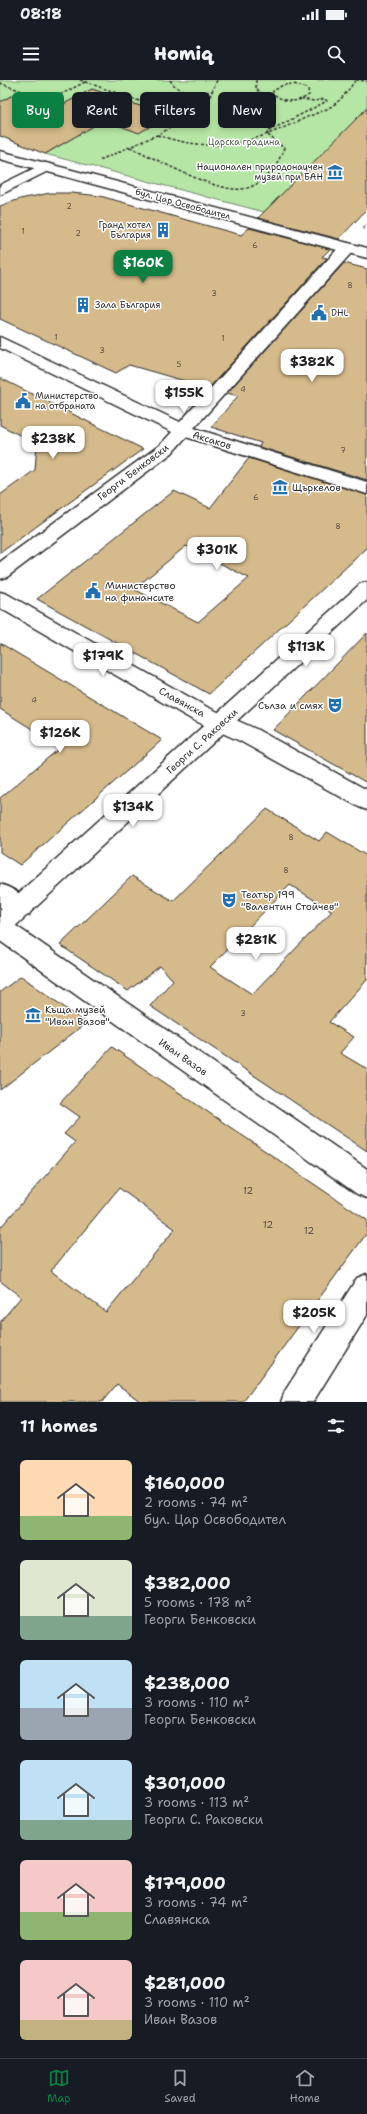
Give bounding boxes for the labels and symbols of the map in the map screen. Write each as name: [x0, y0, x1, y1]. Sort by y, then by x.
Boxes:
park label: Царска градина: [208, 136, 280, 148]
place label: Национален природонаучен музей при БАН: [197, 161, 323, 183]
museum icon: Национален природонаучен музей при БАН: [326, 163, 344, 181]
street label: бул. Цар Освободител: [134, 185, 232, 223]
house number: 2: [66, 201, 72, 212]
place label: Гранд хотел България: [98, 219, 151, 241]
building icon: Гранд хотел България: [154, 221, 172, 239]
house number: 1: [21, 226, 25, 237]
house number: 2: [75, 228, 81, 239]
house number: 6: [252, 240, 258, 251]
pin: $160K: [115, 250, 171, 284]
house number: 8: [347, 280, 353, 291]
house number: 3: [211, 288, 217, 299]
building icon: Зала България: [74, 296, 92, 314]
place label: Зала България: [95, 299, 160, 311]
public building icon: DHL: [310, 304, 328, 322]
place label: DHL: [331, 307, 349, 319]
house number: 1: [54, 332, 58, 343]
house number: 1: [221, 333, 225, 344]
house number: 3: [99, 345, 105, 356]
pin: $382K: [284, 349, 340, 383]
house number: 5: [177, 359, 182, 370]
pin: $155K: [156, 380, 212, 414]
house number: 4: [240, 384, 246, 395]
place label: Министерство на отбраната: [35, 390, 98, 412]
public building icon: Министерство на отбраната: [14, 392, 32, 410]
pin: $238K: [25, 426, 81, 460]
street label: Аксаков: [191, 428, 233, 452]
street label: Георги Бенковски: [95, 441, 172, 503]
house number: 7: [340, 445, 346, 456]
museum icon: Щъркелов: [271, 478, 289, 496]
place label: Щъркелов: [292, 481, 341, 494]
house number: 6: [253, 492, 259, 503]
house number: 8: [335, 521, 341, 532]
pin: $301K: [189, 537, 245, 571]
place label: Министерство на финансите: [105, 579, 176, 604]
public building icon: Министерство на финансите: [84, 582, 102, 600]
pin: $113K: [278, 634, 334, 668]
pin: $179K: [75, 643, 131, 677]
street label: Славянска: [157, 684, 208, 720]
house number: 4: [31, 695, 37, 706]
theatre icon: Сълза и смях: [326, 696, 344, 714]
place label: Сълза и смях: [258, 699, 323, 712]
street label: Георги С. Раковски: [164, 705, 241, 776]
pin: $126K: [32, 720, 88, 754]
pin: $134K: [105, 794, 161, 828]
house number: 8: [288, 832, 294, 843]
house number: 8: [283, 865, 289, 876]
place label: Театър 199 "Валентин Стойчев": [241, 888, 338, 913]
theatre icon: Театър 199 "Валентин Стойчев": [220, 891, 238, 909]
pin: $281K: [228, 927, 284, 961]
place label: Къща музей "Иван Вазов": [45, 1003, 110, 1028]
museum icon: Къща музей "Иван Вазов": [24, 1006, 42, 1024]
house number: 3: [240, 1008, 246, 1019]
street label: Иван Вазов: [156, 1036, 210, 1078]
house number: 12: [243, 1184, 253, 1197]
house number: 12: [263, 1218, 273, 1231]
house number: 12: [304, 1224, 314, 1237]
pin: $205K: [286, 1300, 342, 1334]

